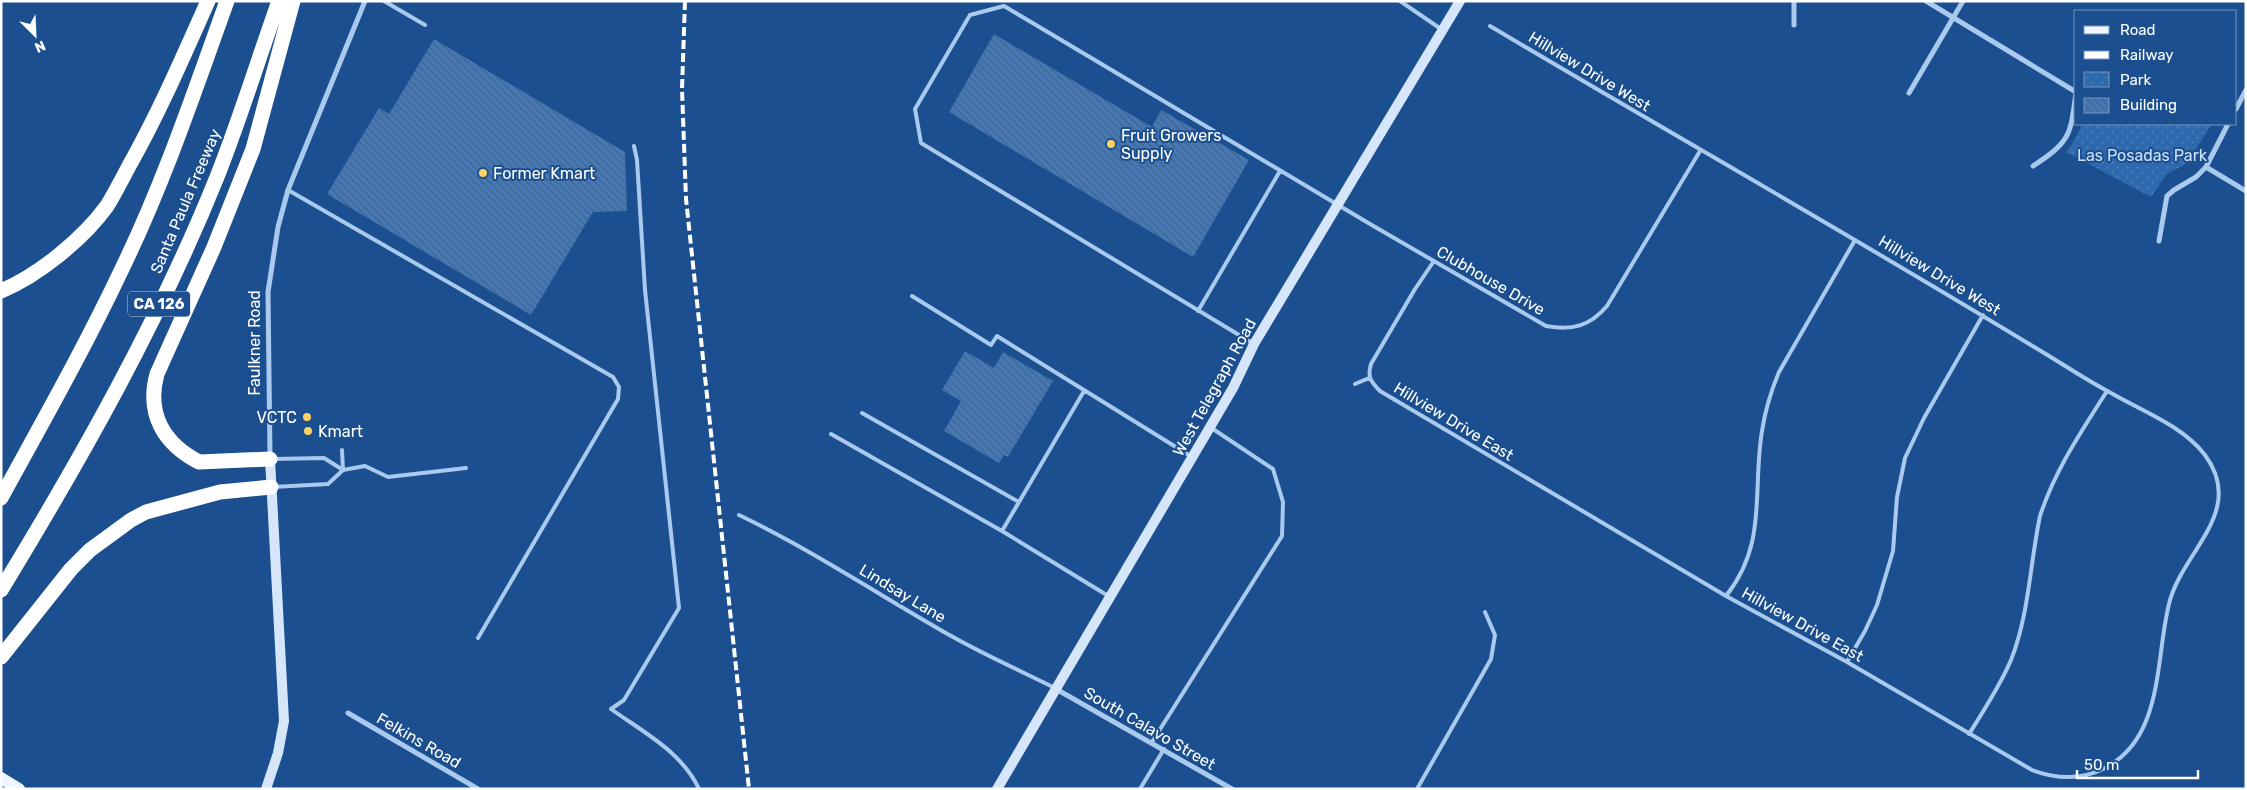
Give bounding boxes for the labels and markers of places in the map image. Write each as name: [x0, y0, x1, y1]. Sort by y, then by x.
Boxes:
place label: Fruit Growers Supply: [1121, 126, 1221, 163]
marker: Fruit Growers Supply: [1105, 138, 1117, 150]
place label: Former Kmart: [493, 164, 595, 183]
marker: Former Kmart: [477, 167, 489, 179]
place label: VCTC: [257, 408, 297, 427]
marker: VCTC: [301, 411, 313, 423]
place label: Kmart: [318, 422, 363, 441]
marker: Kmart: [302, 425, 314, 437]

